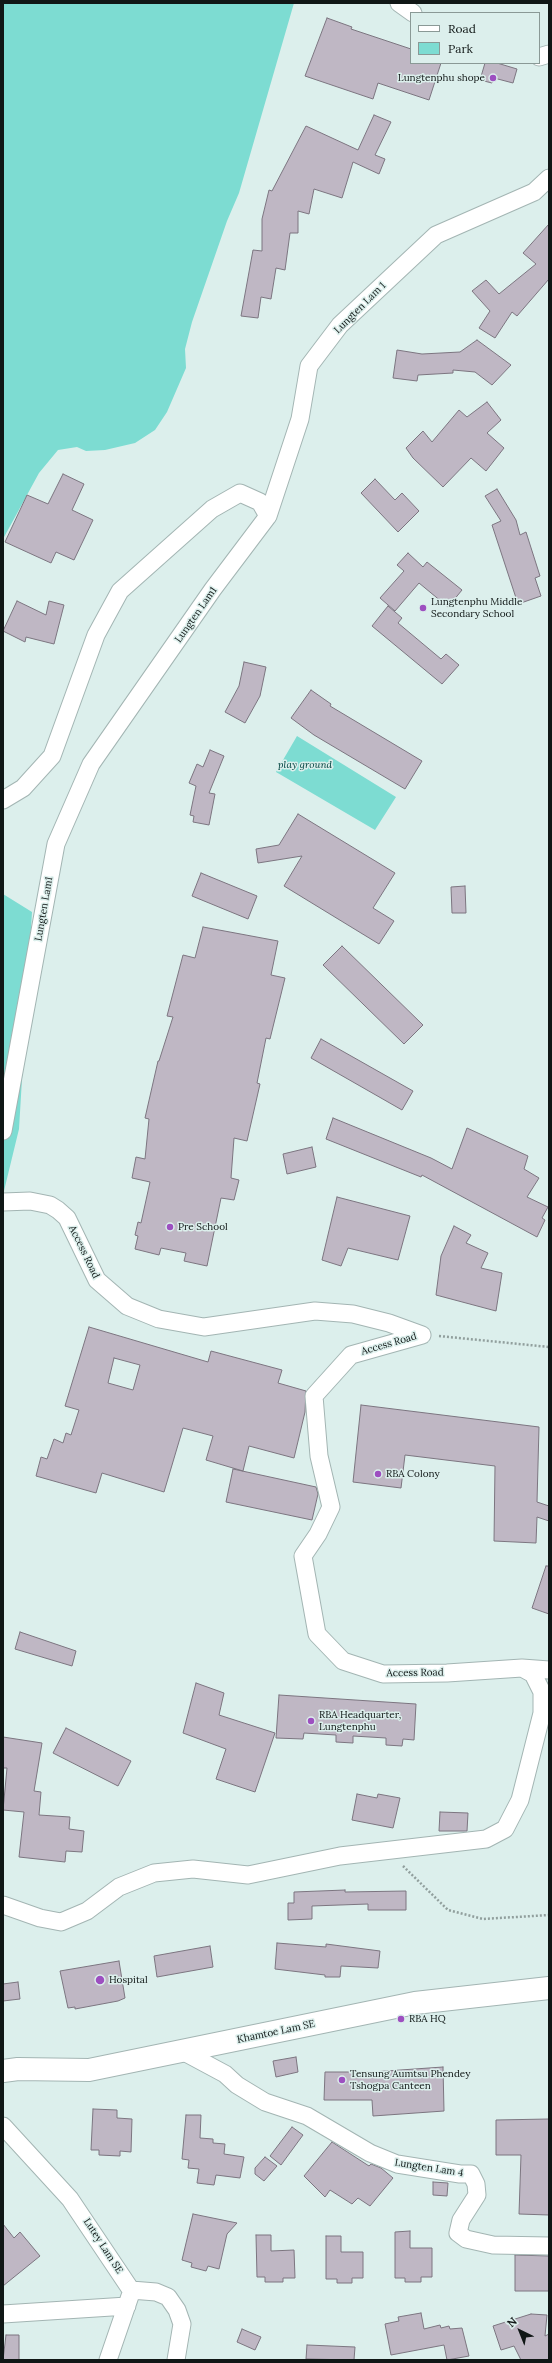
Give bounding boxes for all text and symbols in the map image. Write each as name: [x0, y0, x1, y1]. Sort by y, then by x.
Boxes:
legend: [410, 12, 540, 64]
text: Road: [448, 21, 476, 36]
text: Park: [448, 41, 473, 56]
place label: Lungtenphu shope: [398, 72, 485, 84]
marker: Lungtenphu shope: [488, 73, 498, 83]
street label: Lungten Lam 1: [332, 280, 388, 336]
street label: Lungten Lam1: [172, 585, 220, 645]
place label: Lungtenphu Middle Secondary School: [431, 596, 522, 620]
marker: Lungtenphu Middle Secondary School: [418, 603, 428, 613]
park label: play ground: [278, 759, 332, 771]
street label: Lungten Lam1: [32, 876, 56, 942]
place label: Pre School: [178, 1221, 228, 1233]
marker: Pre School: [165, 1222, 175, 1232]
street label: Access Road: [66, 1224, 102, 1280]
street label: Access Road: [360, 1330, 418, 1358]
place label: RBA Colony: [386, 1468, 440, 1480]
marker: RBA Colony: [373, 1469, 383, 1479]
street label: Access Road: [386, 1667, 444, 1679]
place label: RBA Headquarter, Lungtenphu: [319, 1709, 401, 1732]
marker: RBA Headquarter, Lungtenphu: [306, 1716, 316, 1726]
marker: Hospital: [94, 1974, 106, 1986]
place label: Hospital: [109, 1974, 148, 1986]
place label: RBA HQ: [409, 2013, 446, 2025]
marker: RBA HQ: [396, 2014, 406, 2024]
street label: Khamtoe Lam SE: [236, 2018, 316, 2046]
place label: Tensung Aumtsu Phendey Tshogpa Canteen: [350, 2068, 471, 2092]
marker: Tensung Aumtsu Phendey Tshogpa Canteen: [337, 2075, 347, 2085]
street label: Lungten Lam 4: [394, 2157, 464, 2179]
street label: Lutey Lam SE: [81, 2216, 125, 2276]
north arrow: [500, 2311, 540, 2351]
text: N: [504, 2314, 520, 2330]

